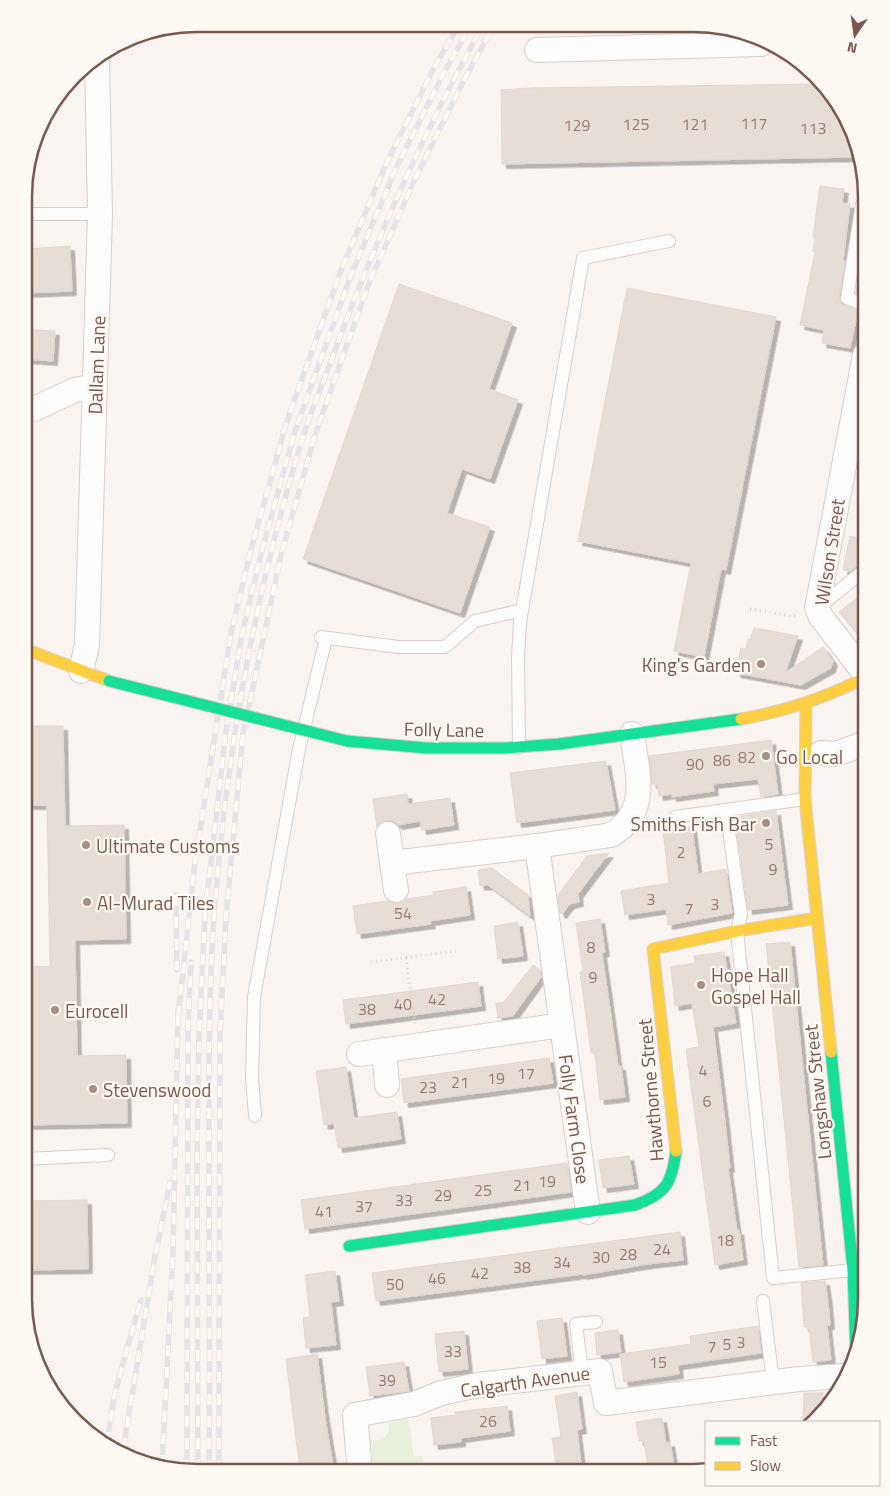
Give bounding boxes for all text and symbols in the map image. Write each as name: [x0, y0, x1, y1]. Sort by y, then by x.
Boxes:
north arrow: [830, 10, 880, 60]
text: N: [845, 37, 859, 59]
house number: 117: [741, 111, 767, 135]
house number: 125: [623, 112, 649, 136]
house number: 121: [682, 112, 708, 136]
house number: 129: [564, 113, 590, 137]
house number: 113: [800, 116, 826, 140]
street label: Dallam Lane: [80, 315, 112, 415]
street label: Wilson Street: [806, 496, 852, 607]
place label: King's Garden: [642, 650, 751, 679]
marker: King's Garden: [755, 658, 767, 670]
street label: Folly Lane: [404, 714, 484, 744]
place label: Go Local: [776, 742, 843, 771]
house number: 82: [738, 745, 756, 769]
house number: 86: [713, 748, 731, 772]
marker: Go Local: [760, 750, 772, 762]
house number: 90: [686, 752, 704, 776]
place label: Smiths Fish Bar: [631, 809, 756, 838]
marker: Smiths Fish Bar: [760, 817, 772, 829]
place label: Ultimate Customs: [96, 831, 240, 860]
house number: 5: [765, 832, 774, 856]
marker: Ultimate Customs: [80, 839, 92, 851]
house number: 2: [677, 840, 685, 864]
house number: 9: [769, 857, 778, 881]
house number: 3: [647, 887, 655, 911]
place label: Al-Murad Tiles: [97, 888, 215, 917]
house number: 3: [711, 892, 719, 916]
marker: Al-Murad Tiles: [81, 896, 93, 908]
house number: 7: [685, 896, 693, 920]
house number: 54: [394, 901, 412, 925]
house number: 8: [587, 935, 596, 959]
place label: Hope Hall Gospel Hall: [711, 960, 801, 1011]
house number: 9: [589, 965, 598, 989]
marker: Hope Hall Gospel Hall: [695, 979, 707, 991]
house number: 42: [428, 987, 446, 1011]
house number: 40: [394, 992, 412, 1016]
place label: Eurocell: [65, 996, 128, 1025]
house number: 38: [358, 997, 376, 1021]
marker: Eurocell: [49, 1004, 61, 1016]
street label: Hawthorne Street: [629, 1017, 671, 1163]
street label: Longshaw Street: [795, 1023, 838, 1161]
street label: Folly Farm Close: [552, 1052, 598, 1186]
house number: 4: [699, 1058, 708, 1082]
house number: 17: [517, 1061, 535, 1085]
house number: 19: [487, 1066, 505, 1090]
house number: 21: [451, 1070, 469, 1094]
place label: Stevenswood: [103, 1075, 211, 1104]
house number: 23: [419, 1075, 437, 1099]
marker: Stevenswood: [87, 1083, 99, 1095]
house number: 6: [703, 1089, 712, 1113]
house number: 19: [538, 1169, 556, 1193]
house number: 21: [513, 1173, 531, 1197]
house number: 25: [474, 1178, 492, 1202]
house number: 29: [434, 1183, 452, 1207]
house number: 33: [395, 1188, 413, 1212]
house number: 37: [355, 1194, 373, 1218]
house number: 41: [315, 1199, 333, 1223]
house number: 18: [716, 1228, 734, 1252]
house number: 24: [653, 1237, 671, 1261]
house number: 28: [619, 1242, 637, 1266]
house number: 30: [592, 1245, 610, 1269]
house number: 34: [553, 1250, 571, 1274]
house number: 38: [513, 1255, 531, 1279]
house number: 42: [471, 1261, 489, 1285]
house number: 46: [428, 1266, 446, 1290]
house number: 50: [386, 1272, 404, 1296]
house number: 3: [737, 1330, 745, 1354]
house number: 5: [723, 1332, 732, 1356]
house number: 7: [708, 1334, 716, 1358]
house number: 33: [444, 1339, 462, 1363]
house number: 15: [649, 1350, 667, 1374]
street label: Calgarth Avenue: [458, 1358, 592, 1404]
house number: 39: [378, 1368, 396, 1392]
house number: 26: [479, 1409, 497, 1433]
legend: [705, 1421, 880, 1486]
text: Fast: [750, 1429, 778, 1452]
text: Slow: [750, 1454, 781, 1477]

